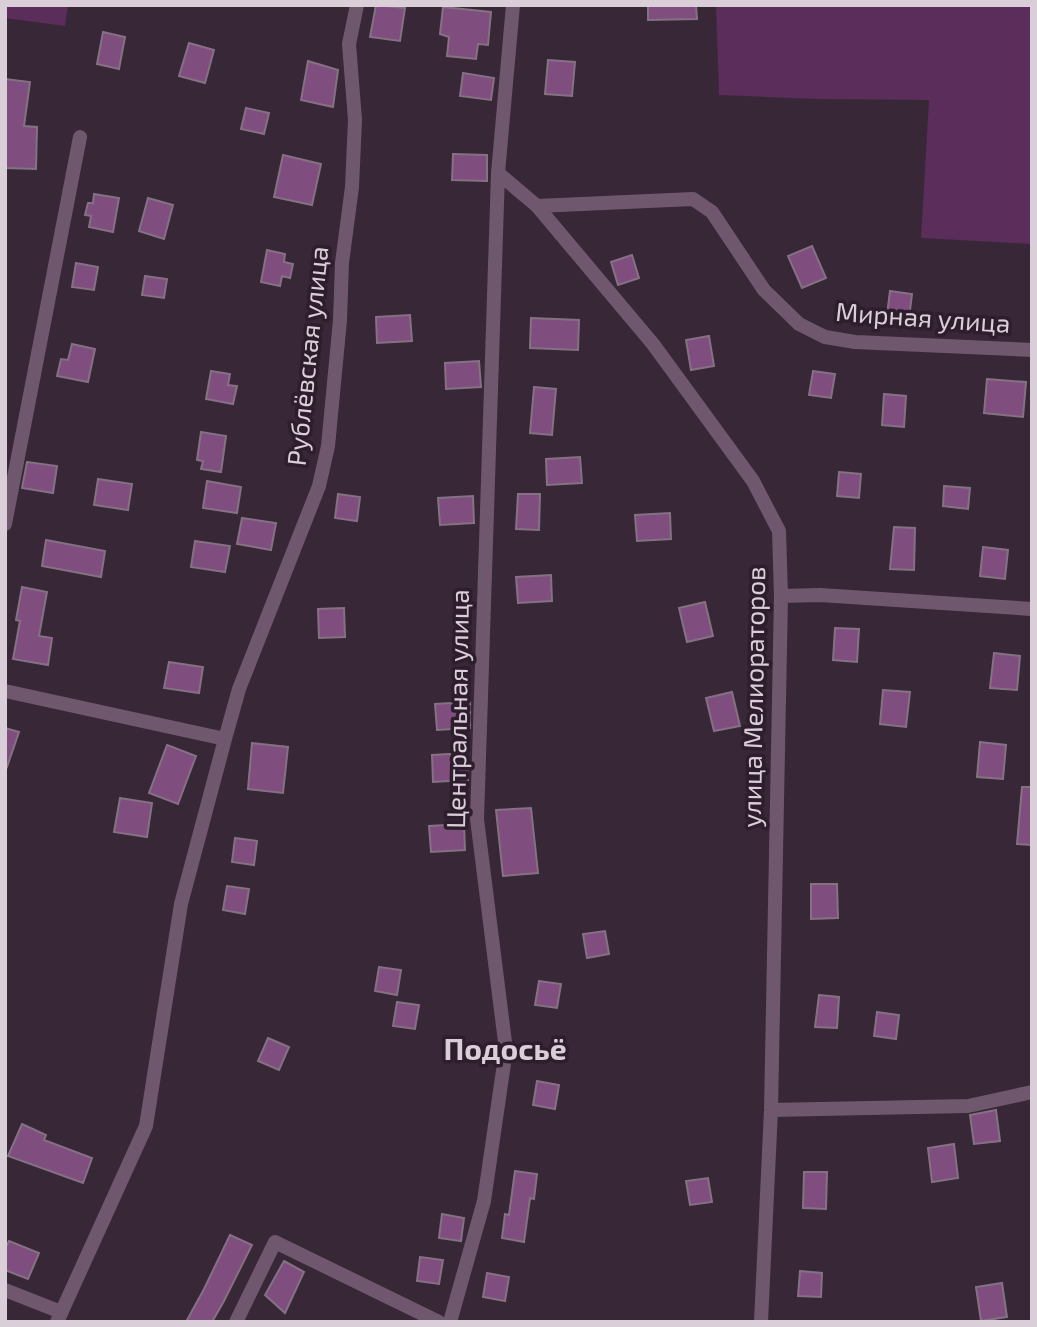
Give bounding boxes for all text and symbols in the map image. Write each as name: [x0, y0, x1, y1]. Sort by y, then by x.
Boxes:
street label: Рублёвская улица: [280, 244, 334, 467]
street label: Мирная улица: [835, 295, 1012, 339]
street label: улица Мелиораторов: [735, 566, 771, 828]
street label: Центральная улица: [439, 589, 475, 829]
district label: Подосьё: [443, 1030, 567, 1066]

